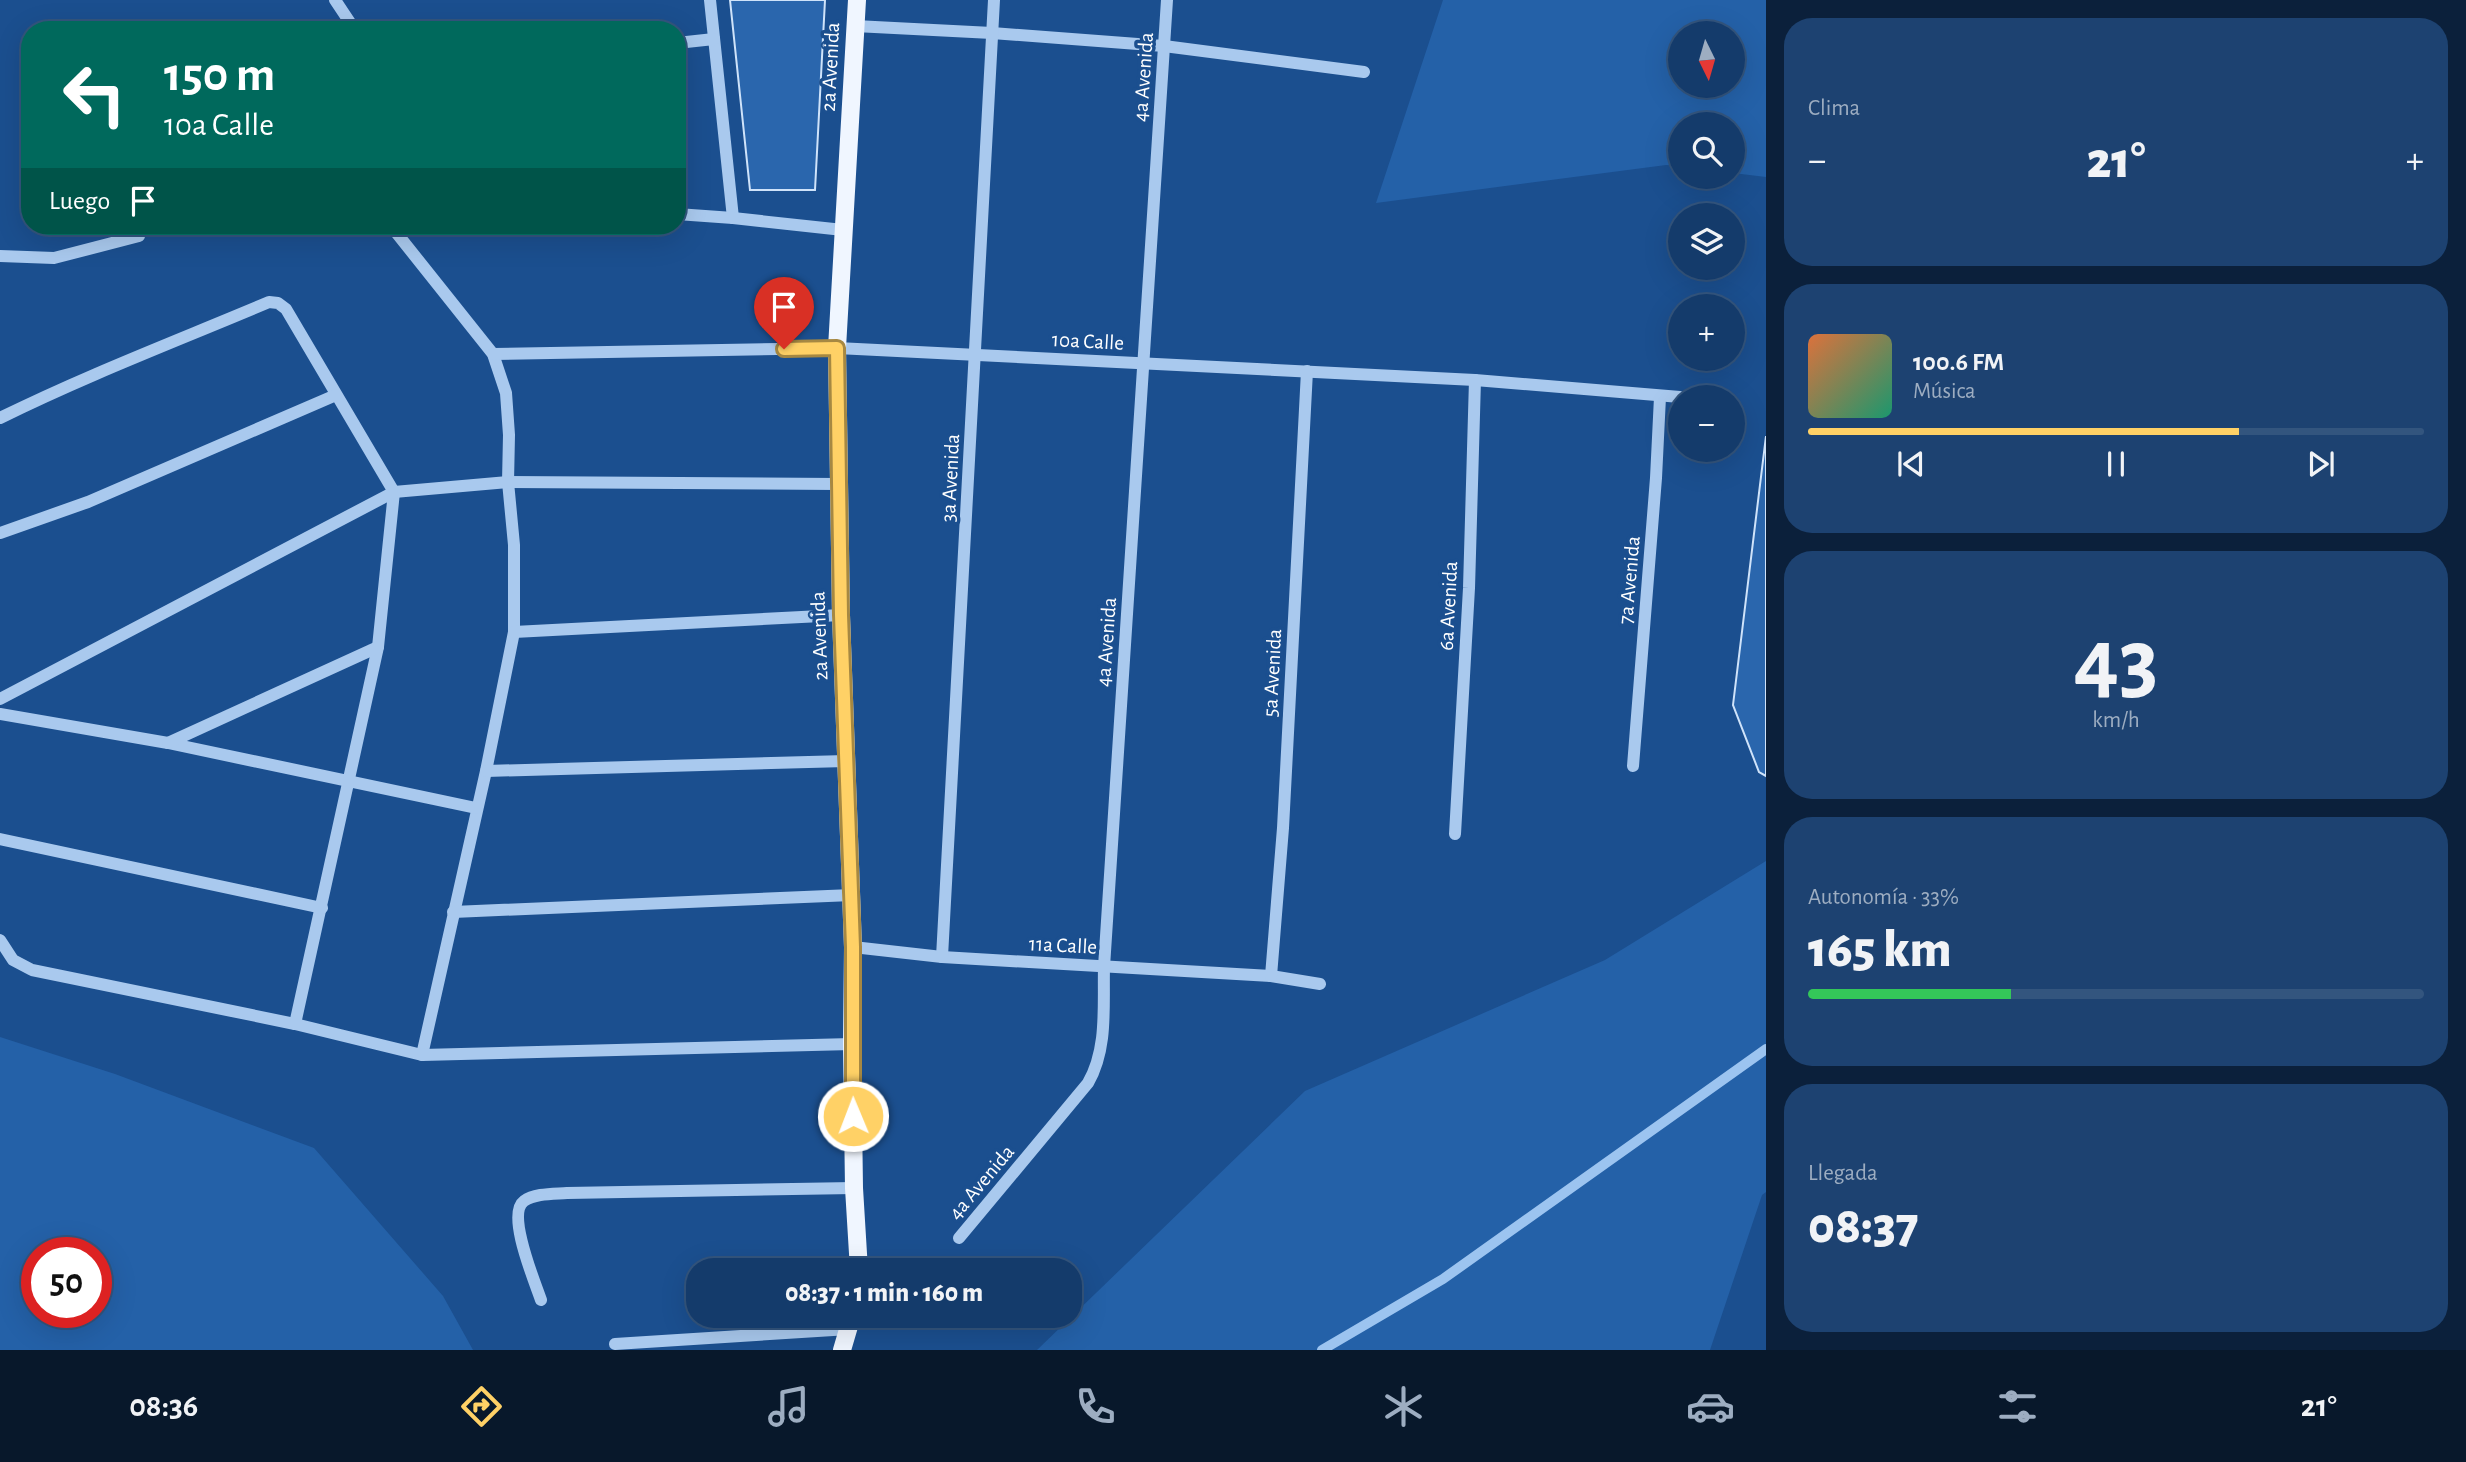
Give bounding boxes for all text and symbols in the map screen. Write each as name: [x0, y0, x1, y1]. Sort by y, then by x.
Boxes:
north arrow: [1668, 21, 1745, 98]
map controls: [1668, 21, 1745, 462]
street label: 2a Avenida: [818, 22, 843, 112]
street label: 4a Avenida: [1130, 31, 1157, 123]
icon: left: [49, 49, 140, 140]
text: 150 m: [164, 51, 275, 100]
text: Clima: [1808, 97, 1860, 120]
text: 10a Calle: [164, 109, 274, 141]
button: search: [1668, 112, 1745, 189]
text: 21°: [2086, 135, 2146, 187]
text: −: [1808, 142, 1826, 180]
text: +: [2406, 142, 2424, 180]
icon: arrive: [124, 182, 162, 220]
text: Luego: [49, 188, 110, 214]
button: layers: [1668, 203, 1745, 280]
pin: [754, 277, 814, 349]
icon: arrive: [765, 288, 803, 326]
button: +: [1668, 294, 1745, 371]
street label: 10a Calle: [1051, 329, 1125, 354]
text: 100.6 FM: [1913, 349, 2004, 375]
text: Música: [1913, 380, 1976, 403]
button: −: [1668, 385, 1745, 462]
street label: 3a Avenida: [938, 433, 963, 523]
icon: previous: [1892, 445, 1930, 483]
icon: pause: [2097, 445, 2135, 483]
icon: next: [2302, 445, 2340, 483]
street label: 7a Avenida: [1615, 535, 1644, 625]
street label: 6a Avenida: [1436, 560, 1461, 651]
street label: 2a Avenida: [807, 591, 832, 681]
street label: 4a Avenida: [1093, 596, 1120, 688]
text: 43: [2074, 616, 2159, 707]
street label: 5a Avenida: [1260, 628, 1285, 718]
text: km/h: [2092, 709, 2140, 732]
text: Autonomía · 33%: [1808, 886, 1959, 909]
text: 165 km: [1808, 924, 1952, 976]
street label: 11a Calle: [1028, 933, 1098, 958]
position arrow: [816, 1079, 890, 1153]
street label: 4a Avenida: [944, 1141, 1018, 1223]
text: Llegada: [1808, 1162, 1878, 1185]
text: 08:37: [1808, 1200, 1919, 1252]
speed limit sign: 50: [21, 1237, 112, 1328]
text: 08:37 · 1 min · 160 m: [785, 1280, 983, 1306]
icon: directions: [457, 1382, 506, 1431]
icon: music: [764, 1382, 813, 1431]
icon: phone: [1071, 1382, 1120, 1431]
icon: climate: [1379, 1382, 1428, 1431]
icon: car: [1686, 1382, 1735, 1431]
icon: filters: [1993, 1382, 2042, 1431]
text: 08:36: [129, 1390, 198, 1422]
text: 21°: [2301, 1390, 2337, 1422]

